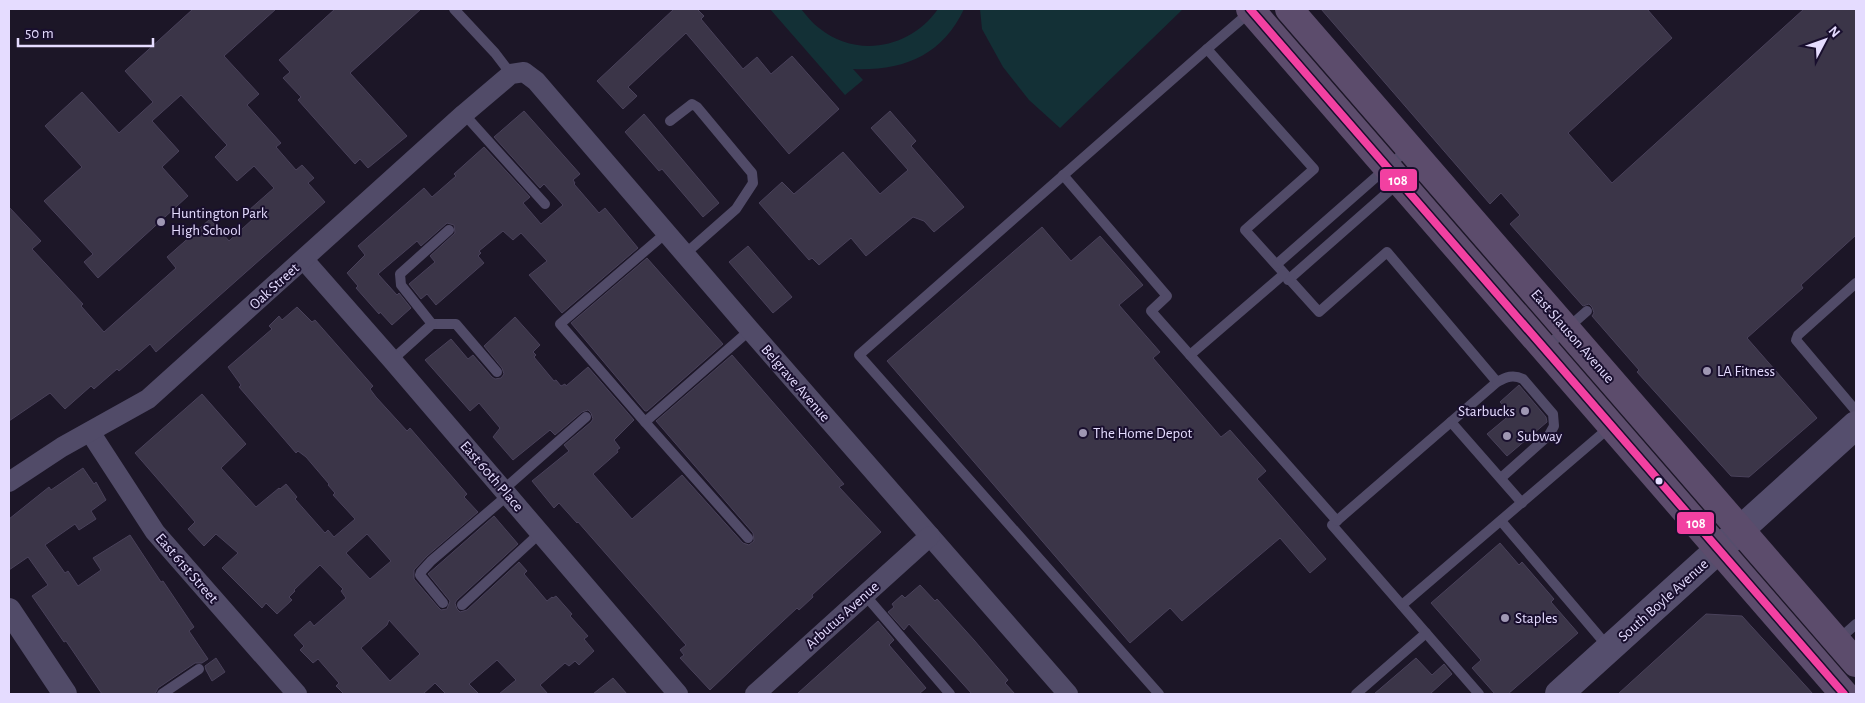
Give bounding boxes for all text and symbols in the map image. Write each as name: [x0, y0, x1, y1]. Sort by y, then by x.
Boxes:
scale bar: [18, 15, 152, 47]
north arrow: [1800, 15, 1850, 65]
text: N: [1826, 24, 1843, 40]
text: 50 m: [25, 26, 54, 41]
line badge: 108: [1379, 168, 1418, 192]
text: 108: [1388, 174, 1408, 188]
place label: Huntington Park High School: [171, 206, 268, 238]
marker: Huntington Park High School: [155, 216, 167, 228]
street label: Oak Street: [247, 260, 302, 312]
street label: East Slauson Avenue: [1528, 287, 1617, 386]
street label: Belgrave Avenue: [758, 342, 833, 425]
place label: LA Fitness: [1717, 364, 1775, 379]
marker: LA Fitness: [1701, 365, 1713, 377]
place label: Starbucks: [1458, 404, 1515, 419]
marker: Starbucks: [1519, 405, 1531, 417]
place label: The Home Depot: [1093, 426, 1193, 441]
marker: The Home Depot: [1077, 427, 1089, 439]
place label: Subway: [1517, 429, 1563, 444]
marker: Subway: [1501, 430, 1513, 442]
street label: East 60th Place: [457, 438, 526, 514]
unlabelled marker: [1654, 476, 1664, 486]
line badge: 108: [1676, 511, 1715, 535]
text: 108: [1686, 517, 1706, 531]
street label: East 61st Street: [152, 531, 221, 606]
street label: South Boyle Avenue: [1616, 556, 1711, 644]
street label: Arbutus Avenue: [803, 579, 882, 652]
place label: Staples: [1515, 611, 1558, 626]
marker: Staples: [1499, 612, 1511, 624]

